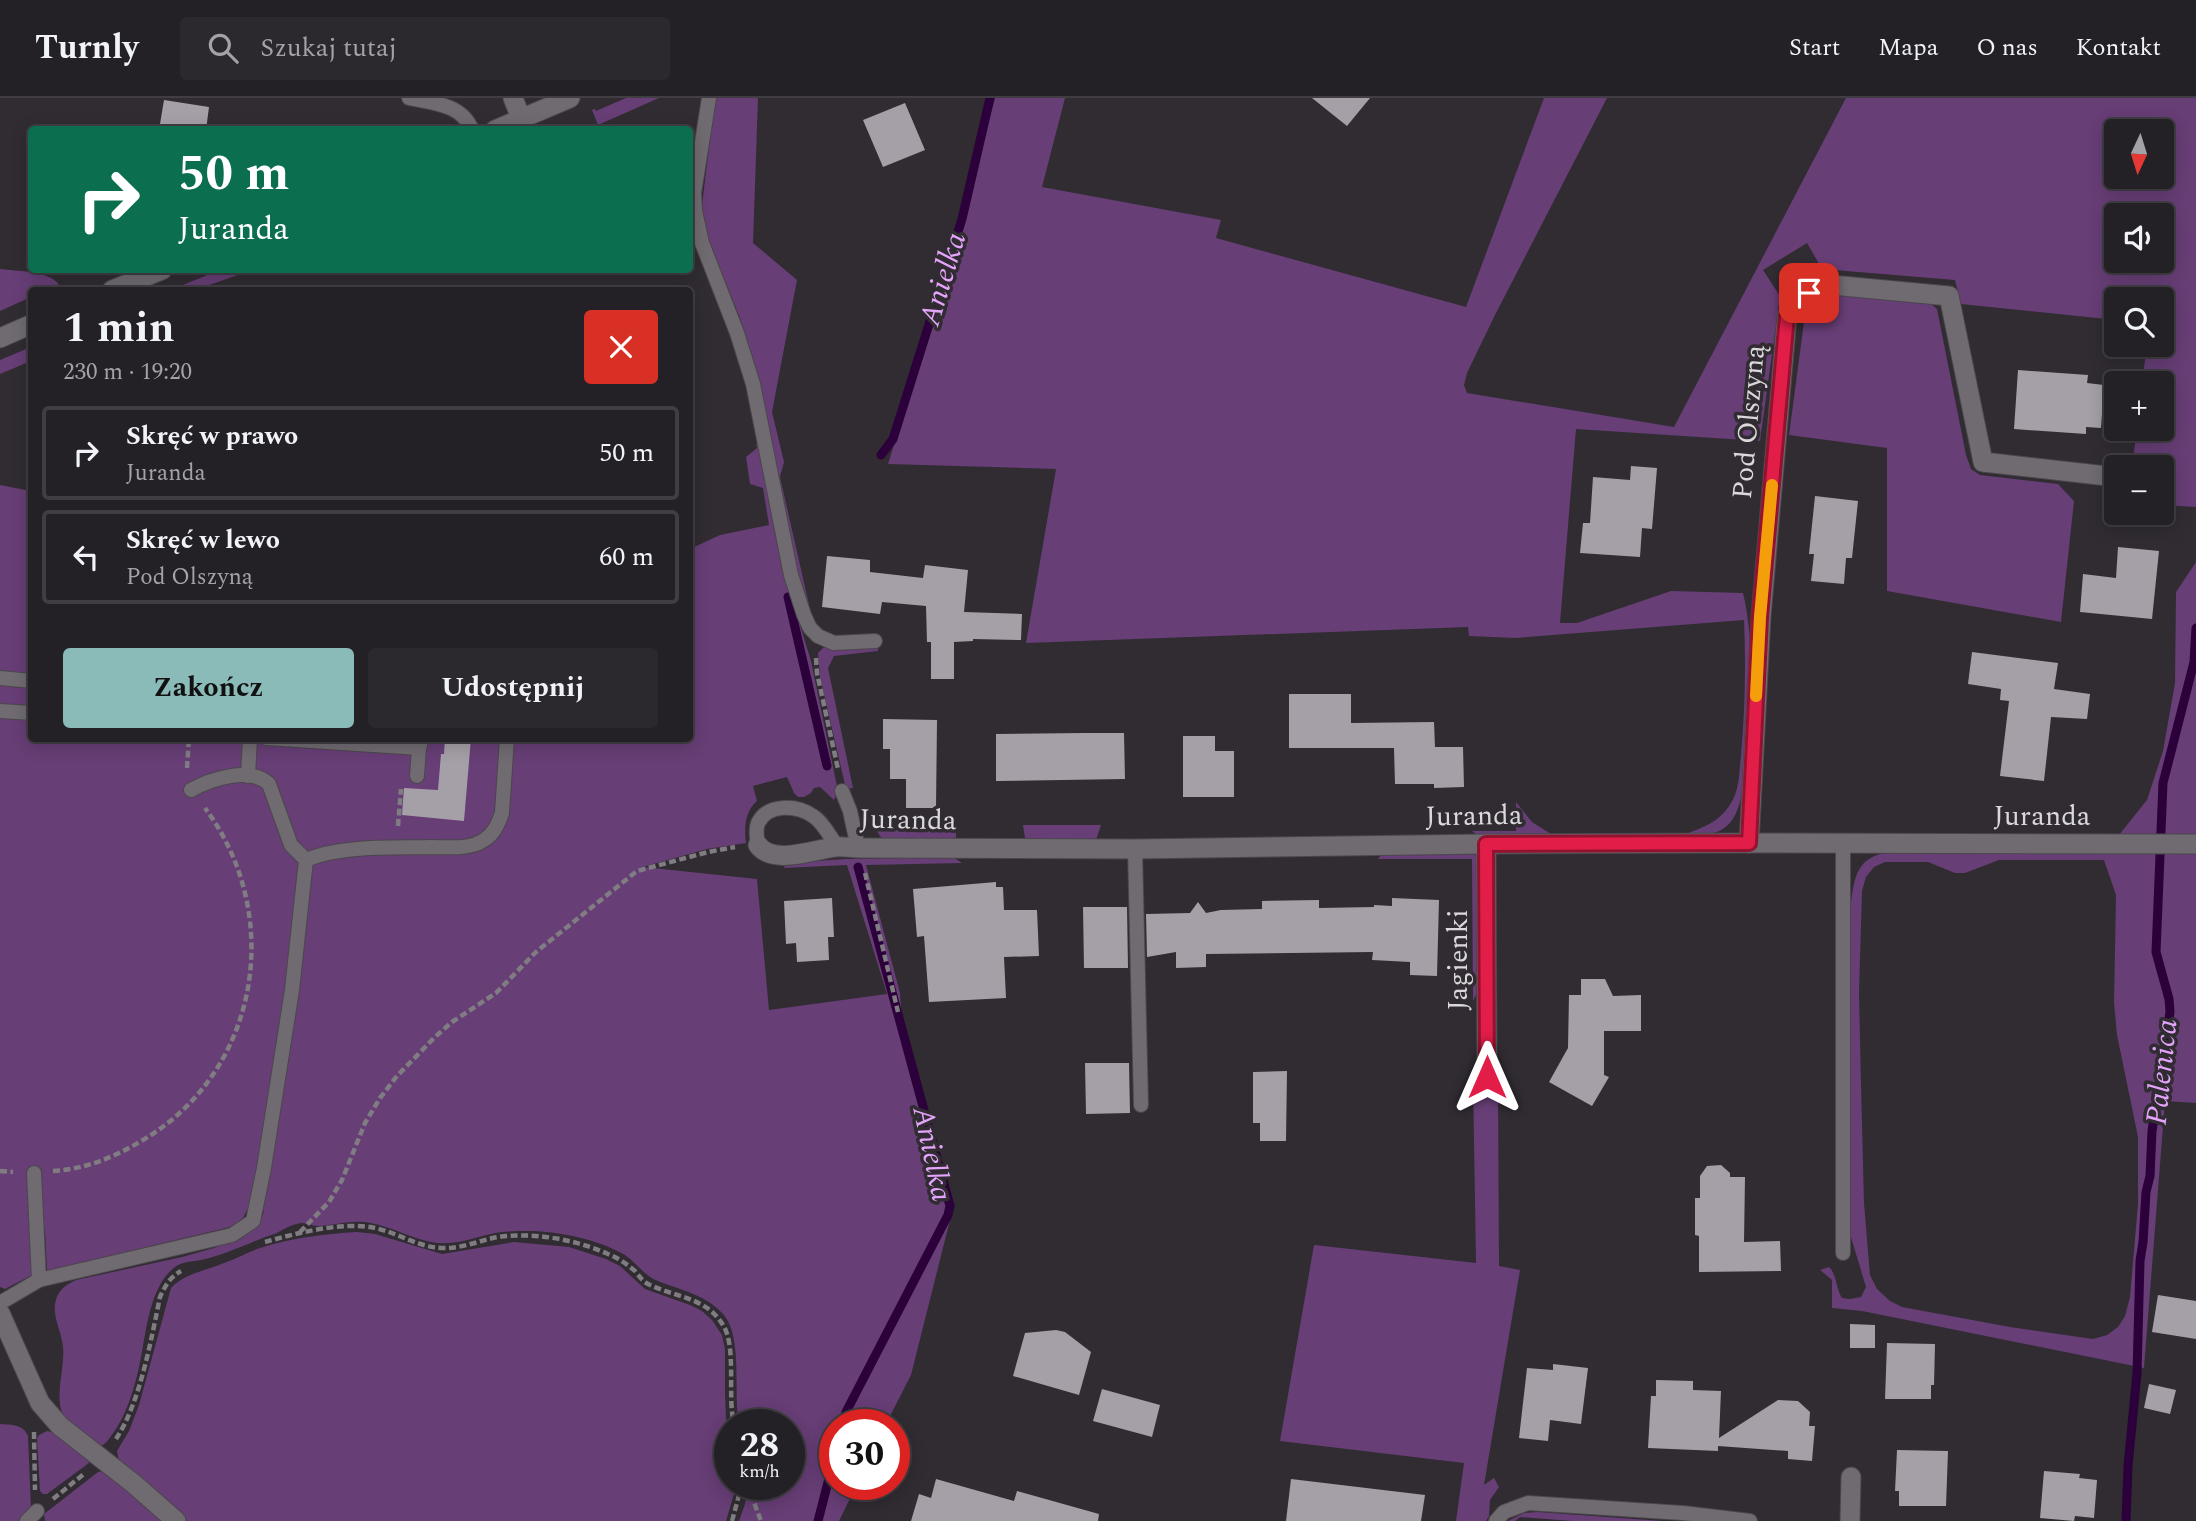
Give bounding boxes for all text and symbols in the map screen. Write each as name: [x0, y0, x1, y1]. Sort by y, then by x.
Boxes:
search box: [180, 17, 670, 80]
text: Turnly: [35, 23, 138, 73]
text: Szukaj tutaj: [260, 28, 397, 68]
icon: search: [204, 29, 242, 67]
text: Start: [1789, 30, 1840, 66]
text: Mapa: [1878, 30, 1938, 66]
text: O nas: [1976, 30, 2038, 66]
text: Kontakt: [2076, 30, 2161, 66]
north arrow: [2104, 119, 2174, 189]
map controls: [2104, 119, 2174, 525]
text: 50 m: [178, 137, 289, 212]
icon: right: [63, 154, 154, 245]
button: sound: [2104, 203, 2174, 273]
text: Juranda: [178, 205, 289, 254]
water label: Anielka: [907, 227, 979, 332]
pin: [1779, 263, 1839, 323]
icon: arrive: [1790, 274, 1828, 312]
button: search: [2104, 287, 2174, 357]
text: 1 min: [63, 297, 175, 360]
button: close: [584, 310, 658, 384]
street label: Pod Olszyną: [1721, 343, 1777, 501]
text: 230 m · 19:20: [63, 355, 192, 390]
button: +: [2104, 371, 2174, 441]
text: Skręć w prawo: [126, 416, 298, 456]
text: 50 m: [599, 433, 654, 473]
icon: right: [67, 434, 105, 472]
button: −: [2104, 455, 2174, 525]
text: Juranda: [126, 456, 206, 491]
text: Skręć w lewo: [126, 520, 280, 560]
text: 60 m: [599, 537, 654, 577]
icon: left: [67, 538, 105, 576]
text: Pod Olszyną: [126, 560, 253, 595]
button: Zakończ: [63, 648, 354, 728]
button: Udostępnij: [368, 648, 658, 728]
street label: Juranda: [1425, 794, 1523, 838]
street label: Juranda: [1993, 795, 2091, 838]
street label: Juranda: [859, 798, 957, 842]
street label: Jagienki: [1437, 909, 1480, 1011]
water label: Palenica: [2134, 1017, 2190, 1127]
position arrow: [1450, 1040, 1524, 1114]
water label: Anielka: [899, 1101, 964, 1206]
speed limit sign: 30: [819, 1409, 910, 1500]
text: 28: [740, 1419, 779, 1472]
text: km/h: [739, 1458, 780, 1485]

